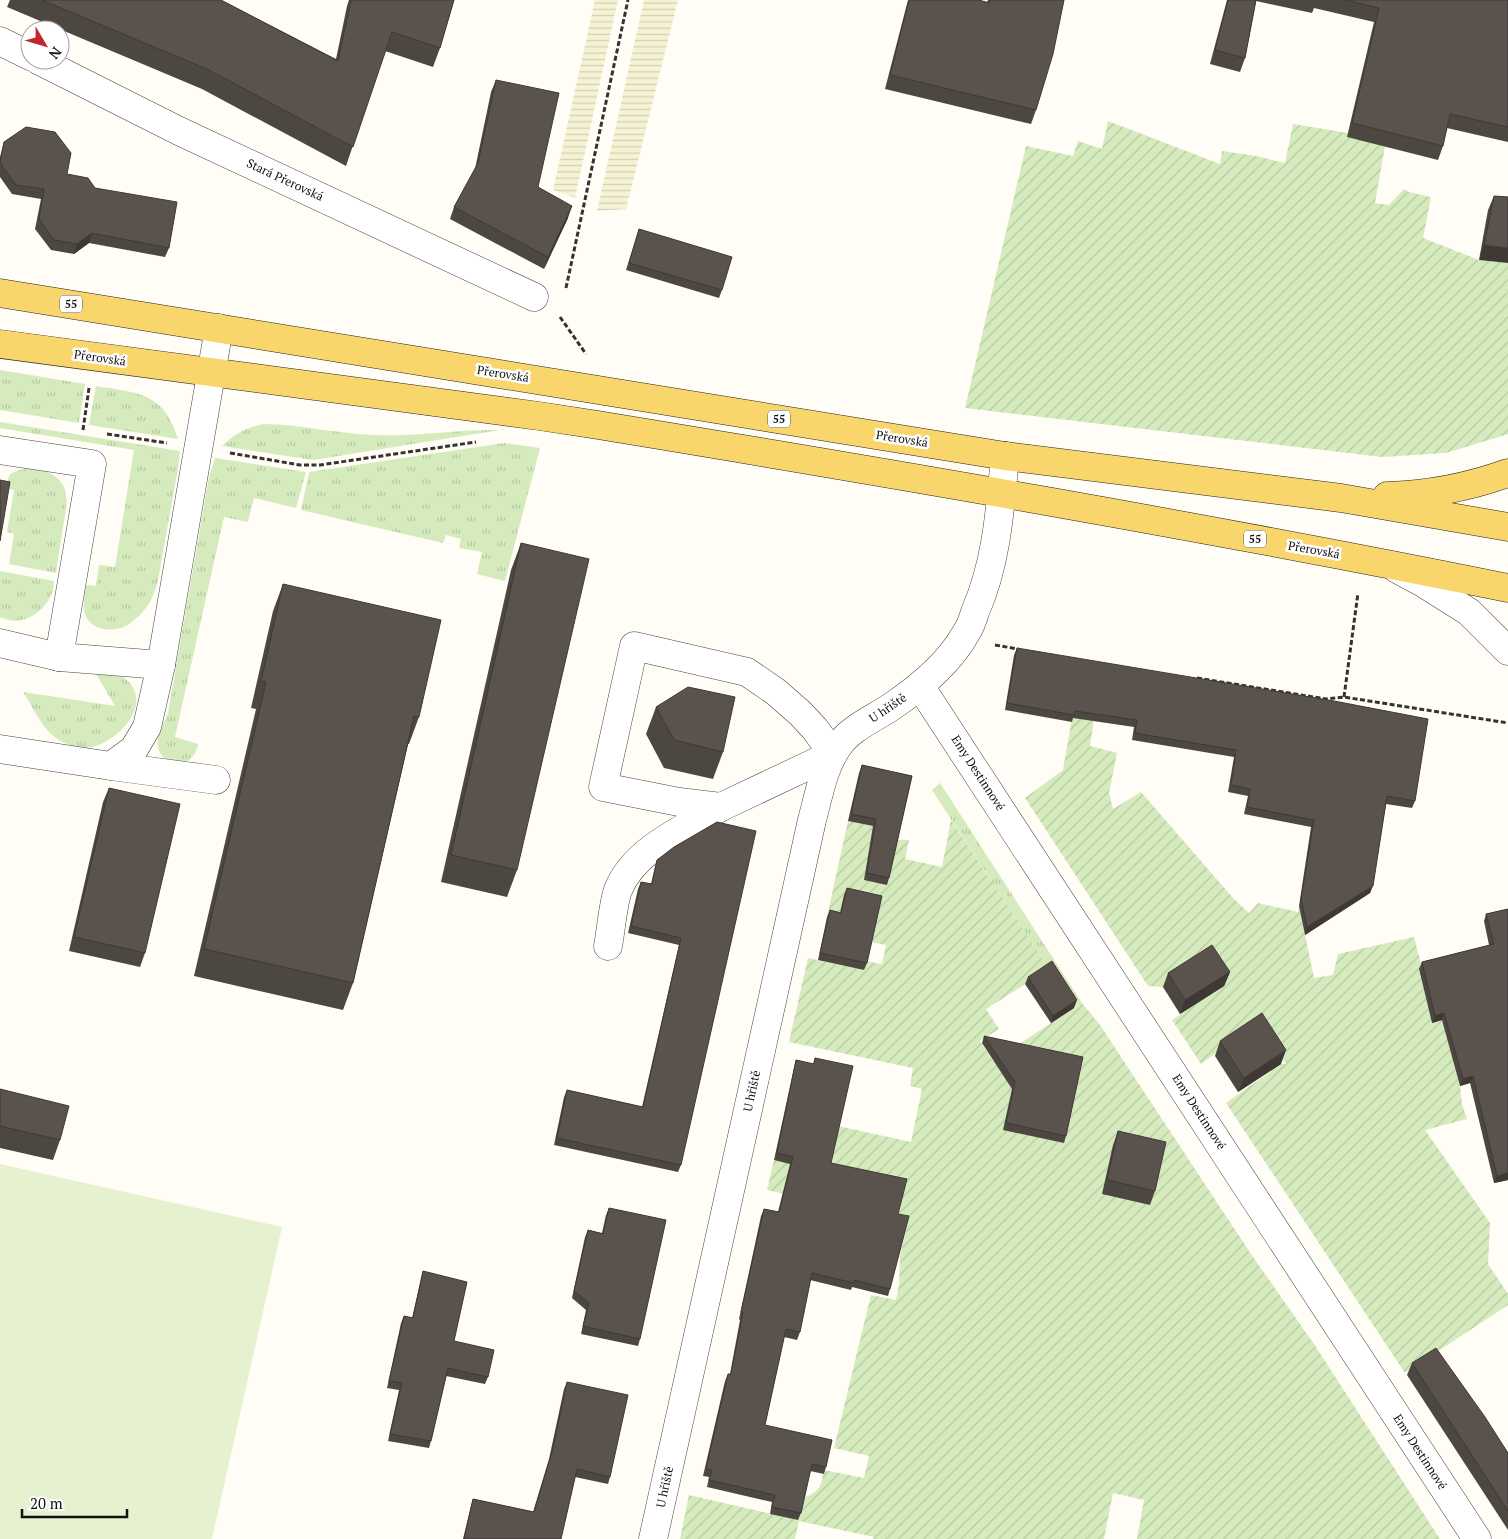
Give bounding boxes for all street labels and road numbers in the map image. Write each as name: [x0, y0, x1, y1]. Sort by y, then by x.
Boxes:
street label: Stará Přerovská: [244, 155, 326, 204]
road number: 55: [60, 296, 82, 312]
street label: Přerovská: [73, 346, 127, 369]
street label: Přerovská: [476, 362, 530, 385]
road number: 55: [768, 410, 790, 428]
street label: Přerovská: [875, 427, 929, 450]
road number: 55: [1244, 530, 1266, 548]
street label: Přerovská: [1287, 538, 1341, 561]
street label: U hřiště: [866, 690, 909, 726]
street label: Emy Destinnové: [949, 732, 1008, 813]
street label: U hřiště: [740, 1069, 763, 1113]
street label: Emy Destinnové: [1170, 1071, 1229, 1152]
street label: Emy Destinnové: [1391, 1411, 1450, 1492]
street label: U hřiště: [653, 1465, 676, 1509]

